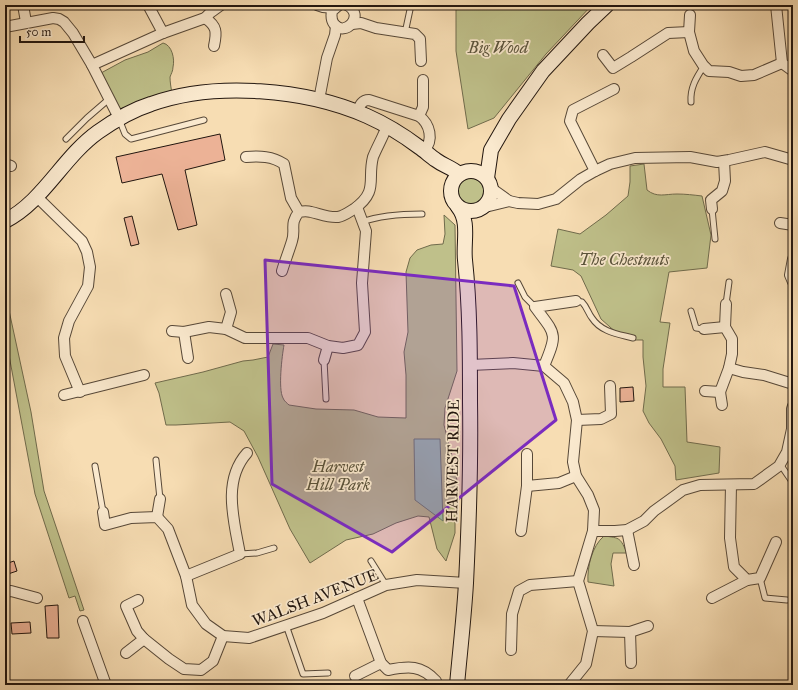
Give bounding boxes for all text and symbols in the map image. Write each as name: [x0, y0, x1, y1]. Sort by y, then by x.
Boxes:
scale bar: [20, 18, 84, 44]
text: 50 m: [26, 25, 51, 39]
park label: Big Wood: [467, 38, 530, 57]
park label: The Chestnuts: [579, 250, 669, 269]
street label: HARVEST RIDE: [442, 399, 463, 523]
park label: Harvest Hill Park: [305, 457, 370, 494]
street label: WALSH AVENUE: [249, 565, 381, 630]

